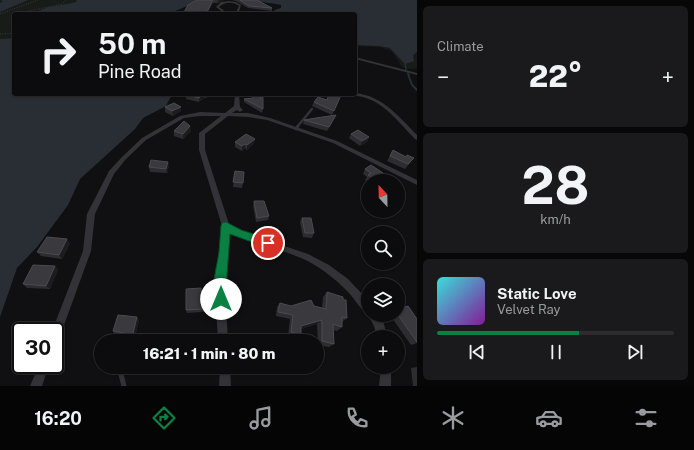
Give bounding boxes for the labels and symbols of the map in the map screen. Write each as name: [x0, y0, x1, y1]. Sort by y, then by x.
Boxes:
north arrow: [361, 174, 405, 218]
pin: [251, 226, 285, 260]
position arrow: [200, 278, 242, 320]
speed limit sign: 30: [12, 322, 64, 374]

